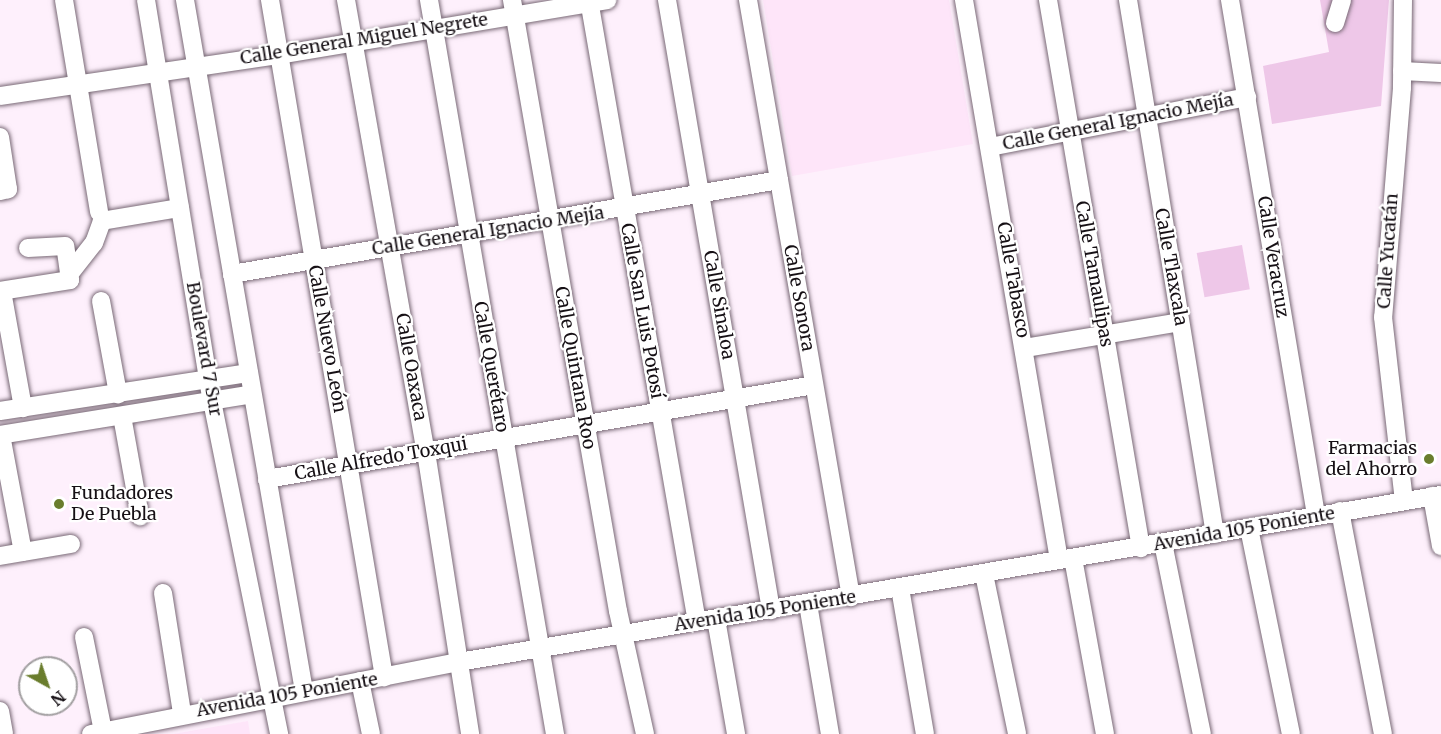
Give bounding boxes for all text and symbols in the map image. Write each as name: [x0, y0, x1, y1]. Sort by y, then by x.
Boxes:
street label: Calle General Miguel Negrete: [239, 9, 489, 69]
street label: Calle General Ignacio Mejía: [1001, 89, 1235, 155]
street label: Calle Yucatán: [1373, 193, 1403, 309]
street label: Calle Veracruz: [1253, 195, 1293, 319]
street label: Calle Tamaulipas: [1071, 199, 1117, 349]
street label: Calle General Ignacio Mejía: [370, 202, 606, 260]
street label: Calle Tlaxcala: [1150, 207, 1192, 327]
street label: Calle Tabasco: [992, 220, 1034, 340]
street label: Calle San Luis Potosí: [616, 222, 668, 400]
street label: Calle Sonora: [779, 243, 819, 353]
street label: Calle Sinaloa: [699, 249, 739, 361]
street label: Calle Nuevo León: [303, 264, 351, 414]
street label: Boulevard 7 Sur: [182, 280, 226, 418]
street label: Calle Quintana Roo: [550, 285, 600, 451]
street label: Calle Querétaro: [469, 300, 513, 434]
street label: Calle Oaxaca: [391, 312, 431, 422]
street label: Calle Alfredo Toxqui: [293, 433, 469, 485]
place label: Farmacias del Ahorro: [1325, 438, 1417, 480]
marker: Farmacias del Ahorro: [1422, 452, 1436, 466]
place label: Fundadores De Puebla: [71, 483, 173, 526]
marker: Fundadores De Puebla: [52, 497, 66, 511]
street label: Avenida 105 Poniente: [1152, 502, 1336, 556]
street label: Avenida 105 Poniente: [673, 586, 857, 636]
north arrow: [18, 656, 78, 716]
street label: Avenida 105 Poniente: [195, 668, 379, 722]
text: N: [47, 687, 70, 710]

